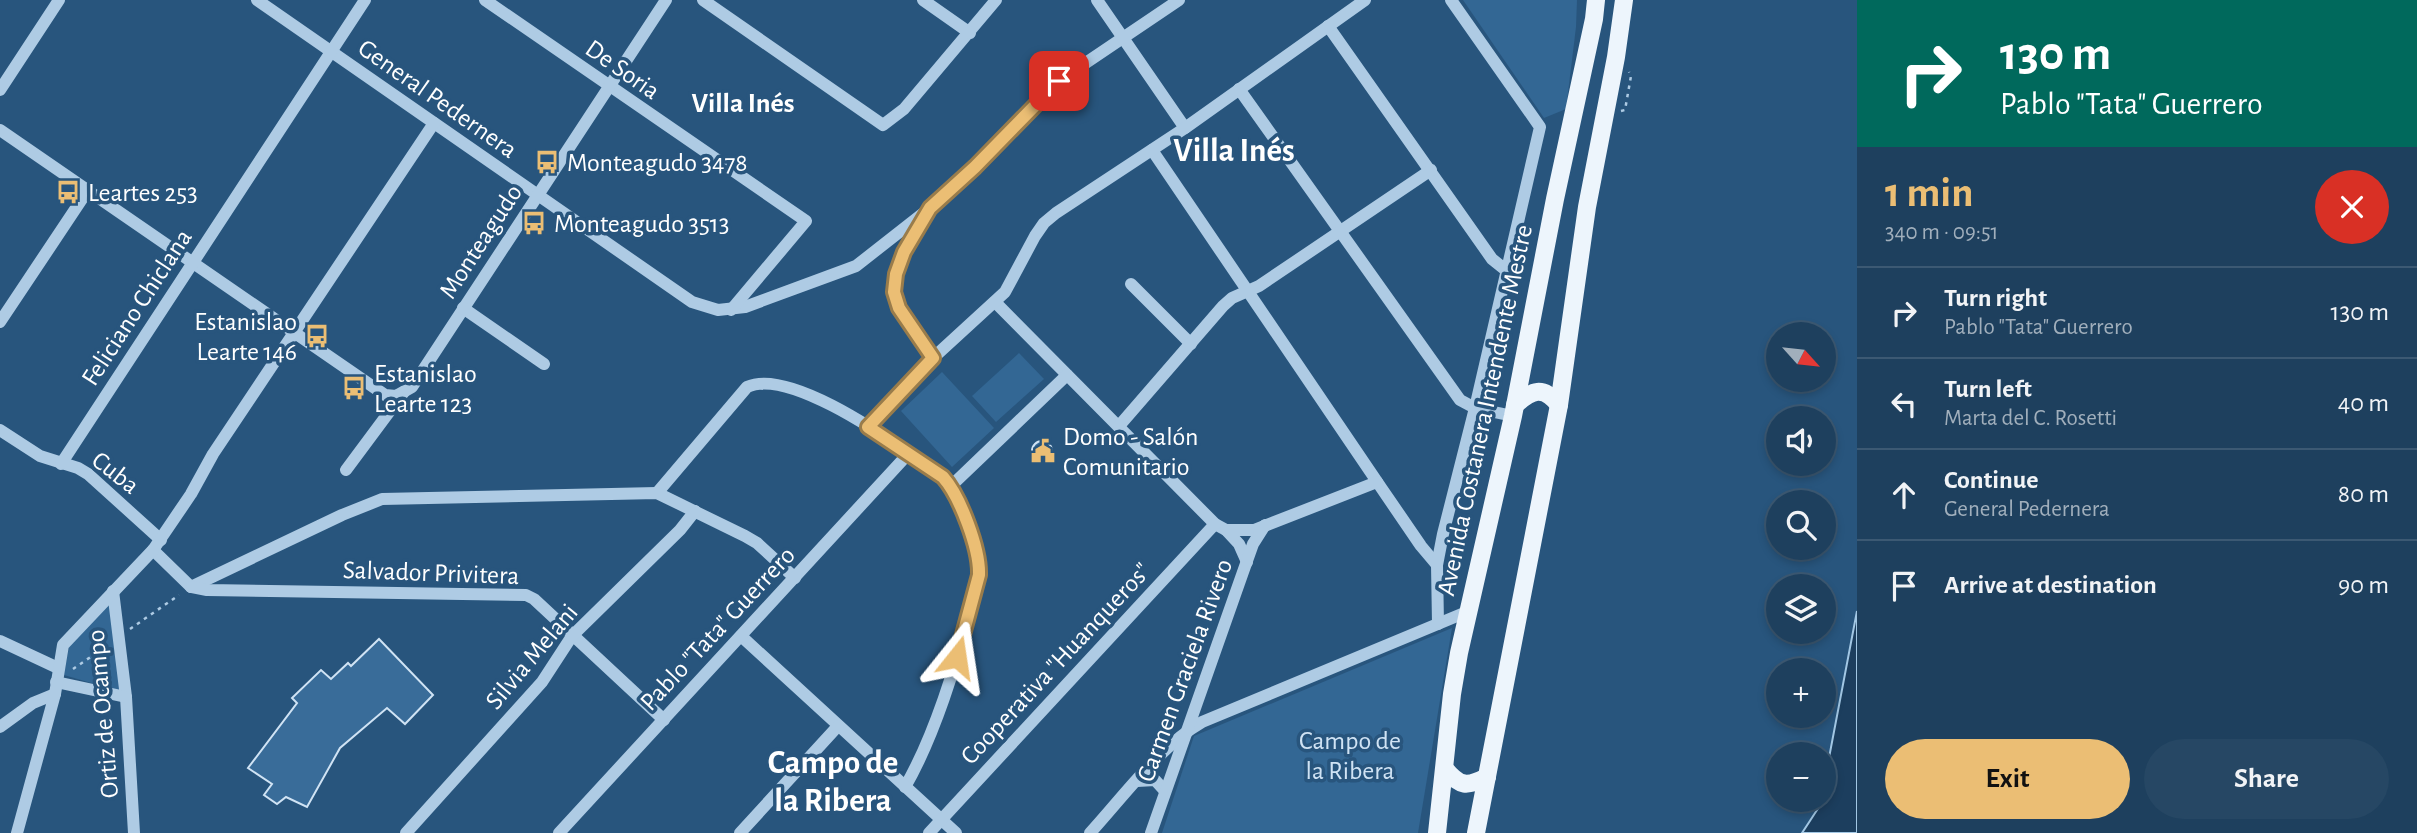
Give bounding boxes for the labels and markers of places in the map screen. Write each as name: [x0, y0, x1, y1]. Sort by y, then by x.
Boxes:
pin: [1029, 51, 1089, 111]
bus stop icon: Monteagudo 3478: [533, 148, 561, 176]
place label: Monteagudo 3478: [567, 150, 748, 176]
bus stop icon: Leartes 253: [54, 178, 82, 206]
place label: Leartes 253: [88, 180, 198, 206]
bus stop icon: Monteagudo 3513: [520, 209, 548, 237]
place label: Monteagudo 3513: [554, 211, 730, 237]
place label: Estanislao Learte 146: [194, 309, 297, 365]
bus stop icon: Estanislao Learte 146: [303, 322, 331, 350]
place label: Estanislao Learte 123: [374, 361, 477, 417]
bus stop icon: Estanislao Learte 123: [340, 374, 368, 402]
place label: Domo - Salón Comunitario: [1063, 424, 1199, 480]
public building icon: Domo - Salón Comunitario: [1029, 437, 1057, 465]

